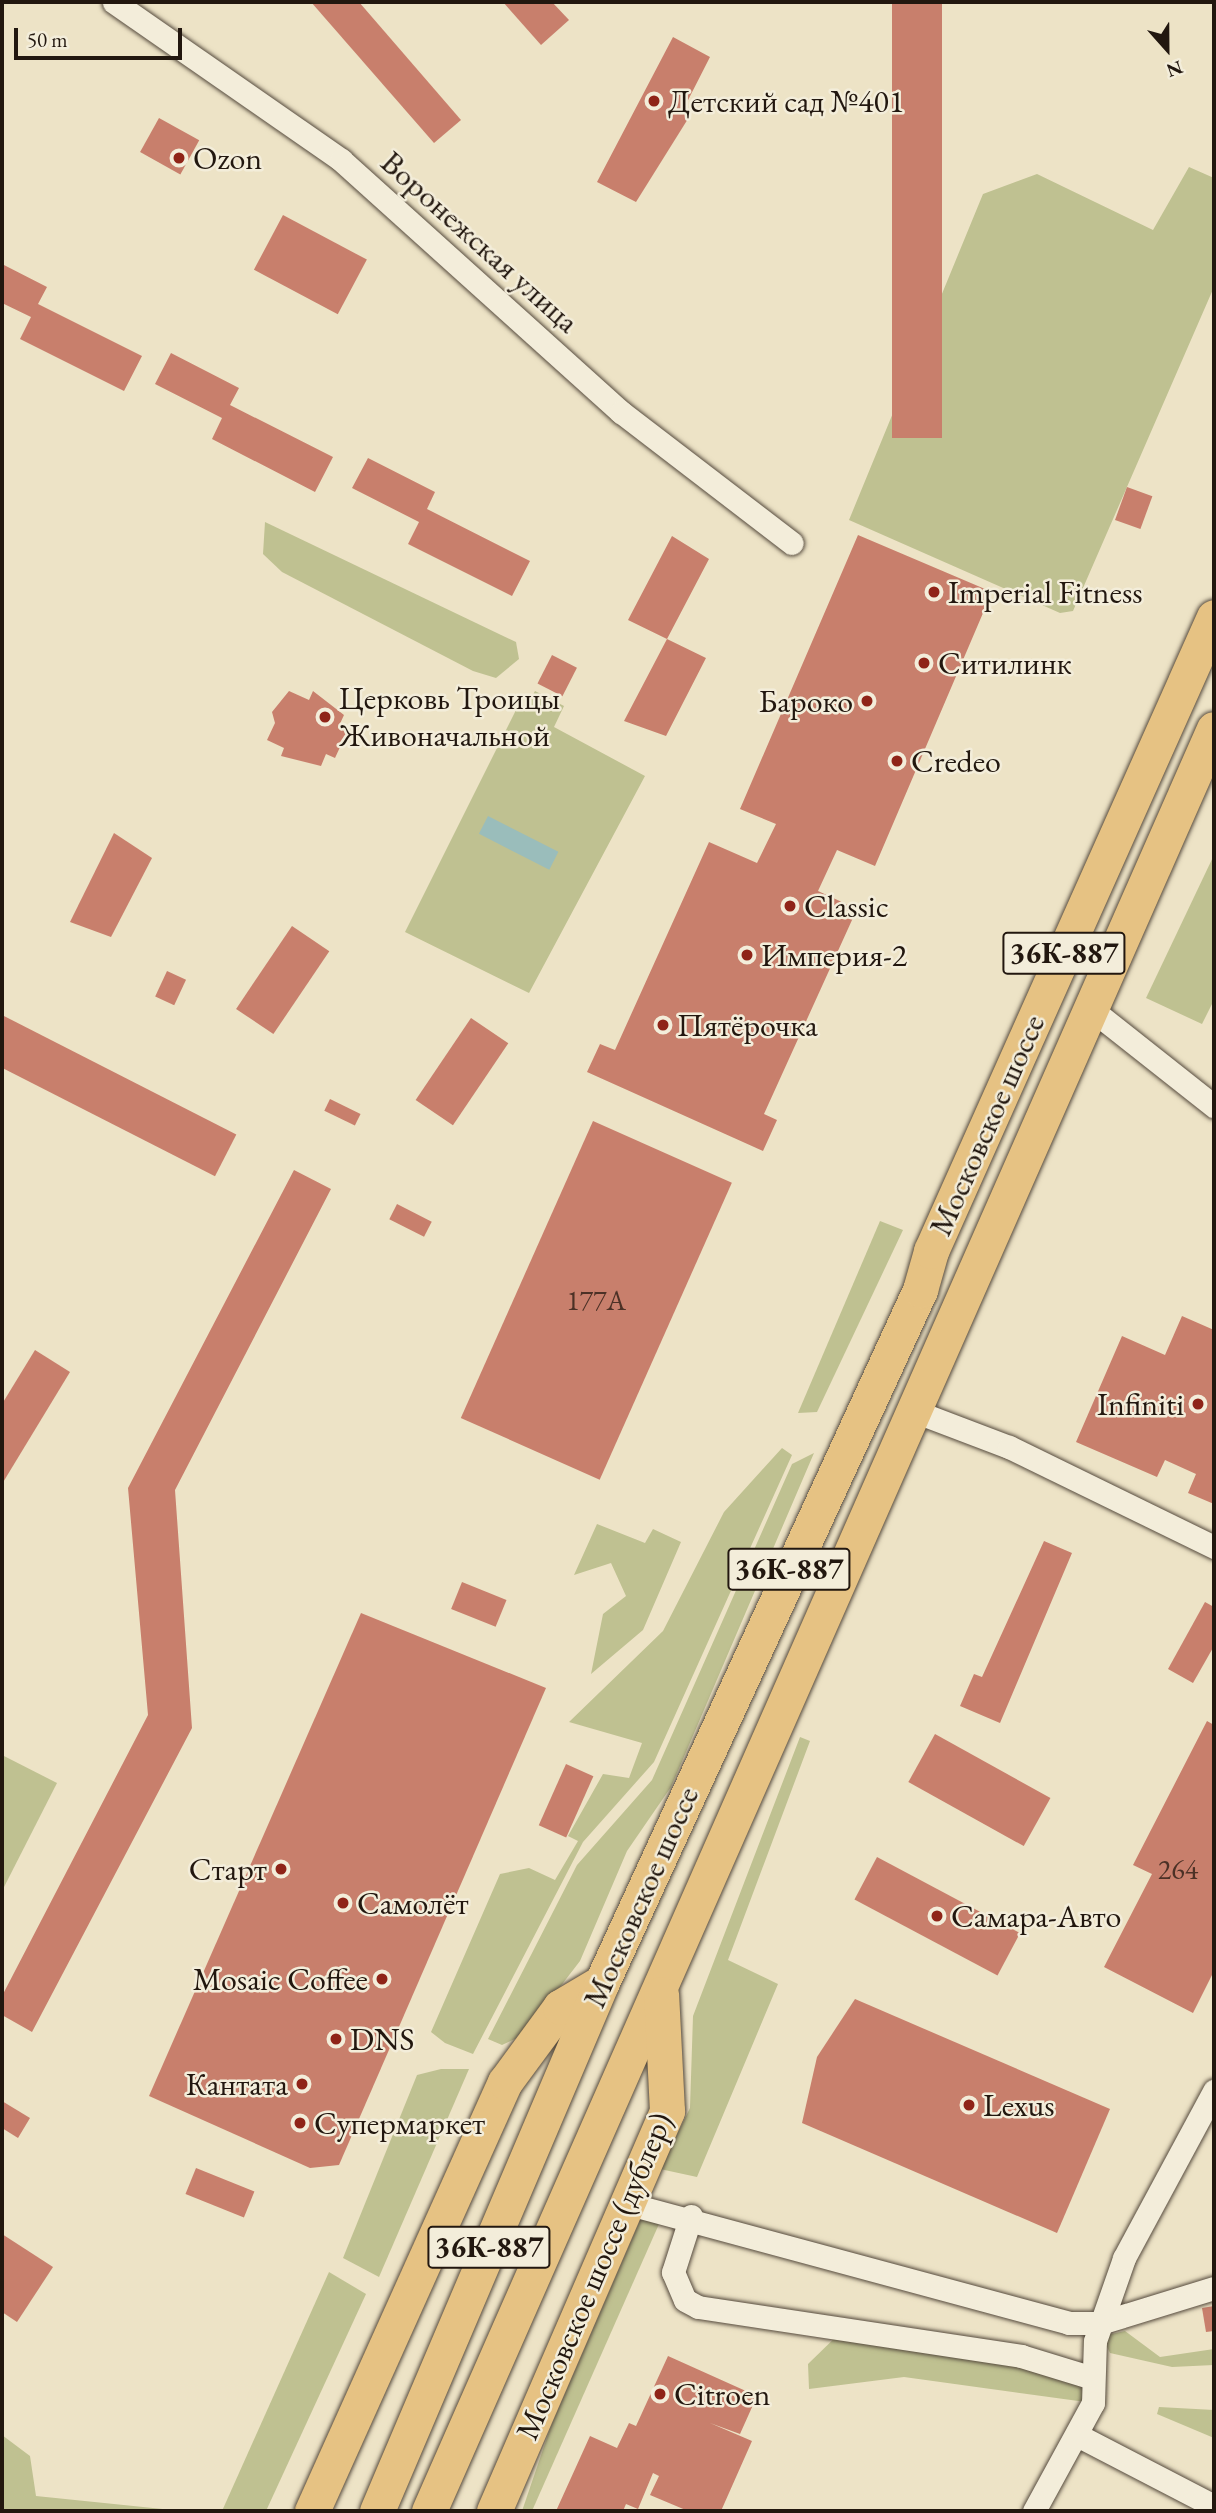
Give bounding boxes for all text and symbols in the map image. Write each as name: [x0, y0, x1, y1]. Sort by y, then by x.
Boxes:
scale bar: [18, 14, 186, 58]
north arrow: [1132, 14, 1202, 84]
text: 50 m: [27, 26, 68, 53]
text: N: [1163, 55, 1186, 83]
place label: Детский сад №401: [668, 82, 904, 120]
marker: Детский сад №401: [646, 93, 662, 109]
place label: Ozon: [193, 139, 262, 177]
street label: Воронежская улица: [373, 143, 587, 341]
marker: Ozon: [171, 150, 187, 166]
place label: Imperial Fitness: [948, 573, 1143, 611]
marker: Imperial Fitness: [926, 584, 942, 600]
place label: Ситилинк: [938, 644, 1072, 682]
marker: Ситилинк: [916, 655, 932, 671]
place label: Церковь Троицы Живоначальной: [339, 680, 560, 755]
place label: Бароко: [759, 682, 853, 720]
marker: Бароко: [859, 693, 875, 709]
marker: Церковь Троицы Живоначальной: [317, 709, 333, 725]
place label: Credeo: [911, 742, 1001, 780]
marker: Credeo: [889, 753, 905, 769]
place label: Classic: [804, 887, 889, 925]
marker: Classic: [782, 898, 798, 914]
road number: 36К-887: [1001, 926, 1127, 979]
place label: Империя-2: [761, 936, 907, 974]
marker: Империя-2: [739, 947, 755, 963]
place label: Пятёрочка: [677, 1006, 818, 1044]
street label: Московское шоссе: [921, 1009, 1053, 1241]
marker: Пятёрочка: [655, 1017, 671, 1033]
house number: 177А: [566, 1283, 626, 1317]
place label: Infiniti: [1097, 1385, 1184, 1423]
marker: Infiniti: [1190, 1396, 1206, 1412]
road number: 36К-887: [726, 1542, 852, 1596]
street label: Московское шоссе: [575, 1781, 707, 2013]
place label: Старт: [189, 1850, 267, 1888]
house number: 264: [1158, 1852, 1198, 1886]
marker: Старт: [273, 1861, 289, 1877]
place label: Самолёт: [357, 1884, 469, 1922]
marker: Самолёт: [335, 1895, 351, 1911]
place label: Самара-Авто: [951, 1897, 1121, 1935]
marker: Самара-Авто: [929, 1908, 945, 1924]
place label: Mosaic Coffee: [193, 1960, 368, 1998]
marker: Mosaic Coffee: [374, 1971, 390, 1987]
place label: DNS: [350, 2020, 414, 2058]
marker: DNS: [328, 2031, 344, 2047]
place label: Кантата: [186, 2065, 288, 2103]
marker: Кантата: [294, 2076, 310, 2092]
place label: Lexus: [983, 2086, 1055, 2124]
marker: Lexus: [961, 2097, 977, 2113]
place label: Супермаркет: [314, 2104, 485, 2142]
street label: Московское шоссе (дублер): [508, 2107, 680, 2445]
marker: Супермаркет: [292, 2115, 308, 2131]
road number: 36К-887: [426, 2220, 552, 2274]
place label: Citroen: [674, 2375, 771, 2413]
marker: Citroen: [652, 2386, 668, 2402]

